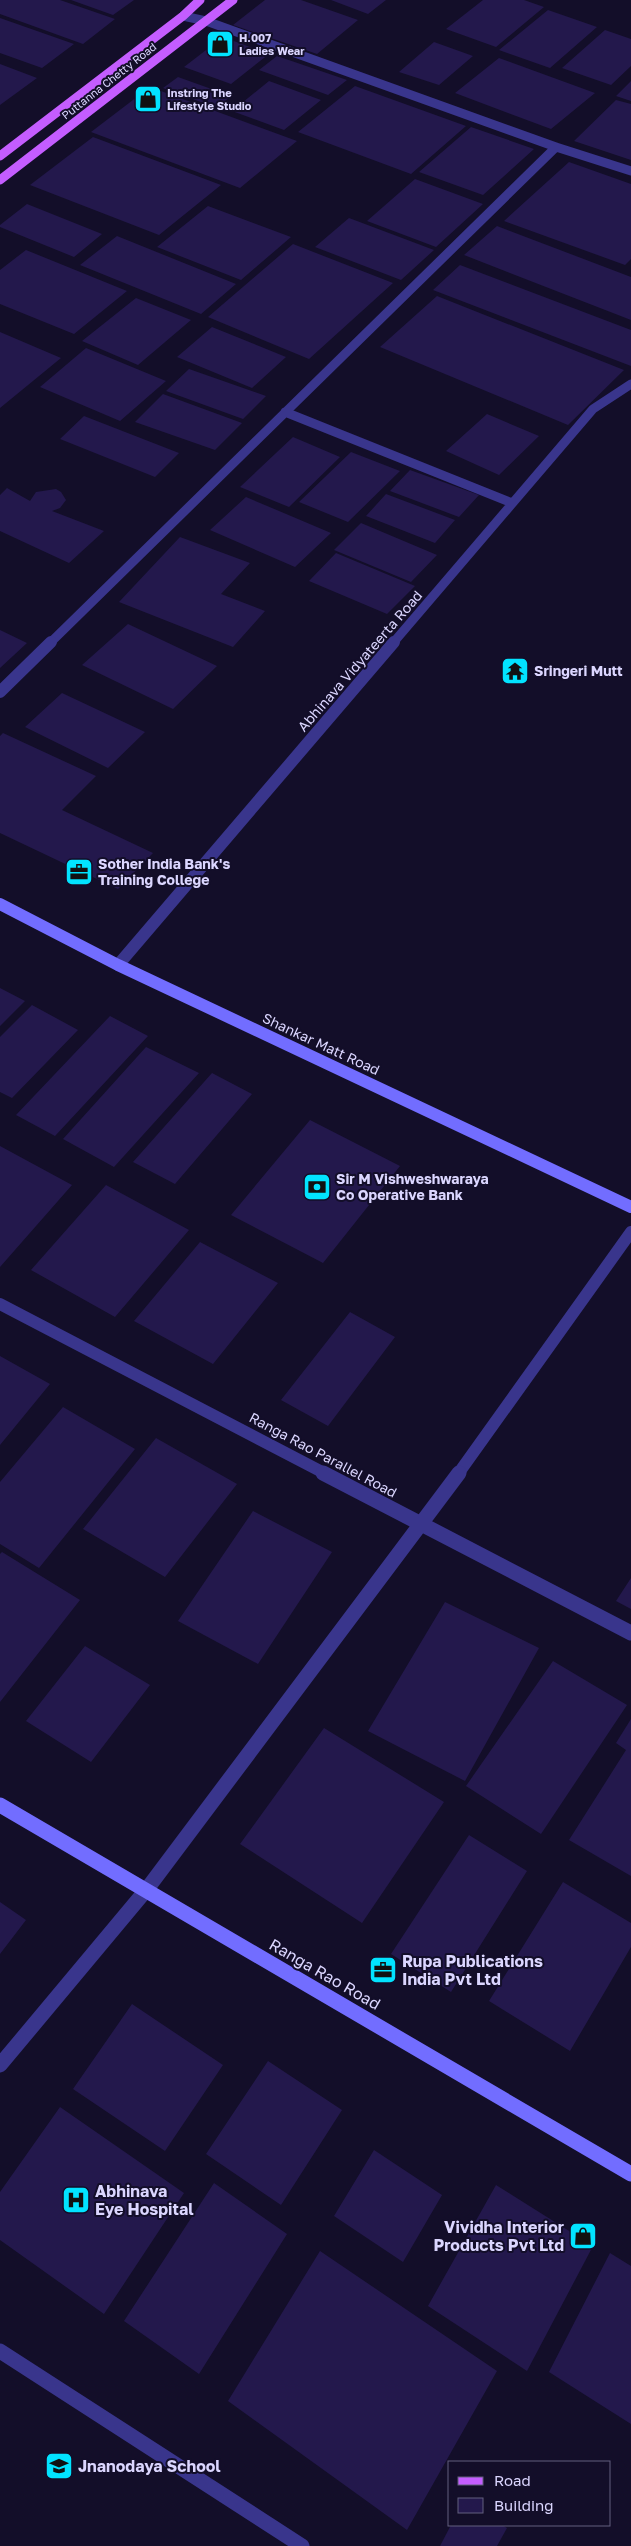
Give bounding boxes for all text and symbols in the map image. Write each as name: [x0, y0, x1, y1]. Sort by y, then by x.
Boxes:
shop icon: H.007 Ladies Wear: [205, 29, 235, 59]
place label: H.007 Ladies Wear: [239, 31, 305, 57]
street label: Puttanna Chetty Road: [59, 40, 159, 122]
shop icon: Instring The Lifestyle Studio: [133, 84, 163, 114]
place label: Instring The Lifestyle Studio: [167, 86, 252, 112]
street label: Abhinava Vidyateerta Road: [294, 587, 425, 735]
temple icon: Sringeri Mutt: [500, 656, 530, 686]
place label: Sringeri Mutt: [534, 662, 623, 679]
place label: Sother India Bank's Training College: [98, 855, 230, 888]
office icon: Sother India Bank's Training College: [64, 857, 94, 887]
street label: Shankar Matt Road: [260, 1009, 383, 1078]
place label: Sir M Vishweshwaraya Co Operative Bank: [336, 1170, 489, 1203]
bank icon: Sir M Vishweshwaraya Co Operative Bank: [302, 1172, 332, 1202]
street label: Ranga Rao Parallel Road: [247, 1408, 400, 1501]
street label: Ranga Rao Road: [266, 1934, 384, 2014]
place label: Rupa Publications India Pvt Ltd: [402, 1951, 543, 1989]
office icon: Rupa Publications India Pvt Ltd: [368, 1955, 398, 1985]
place label: Abhinava Eye Hospital: [95, 2181, 194, 2219]
hospital icon: Abhinava Eye Hospital: [61, 2185, 91, 2215]
place label: Vividha Interior Products Pvt Ltd: [434, 2217, 564, 2255]
shop icon: Vividha Interior Products Pvt Ltd: [568, 2221, 598, 2251]
school or university icon: Jnanodaya School: [44, 2451, 74, 2481]
place label: Jnanodaya School: [78, 2456, 221, 2476]
legend: [448, 2461, 611, 2526]
text: Road: [494, 2471, 531, 2489]
text: Building: [494, 2496, 554, 2514]

